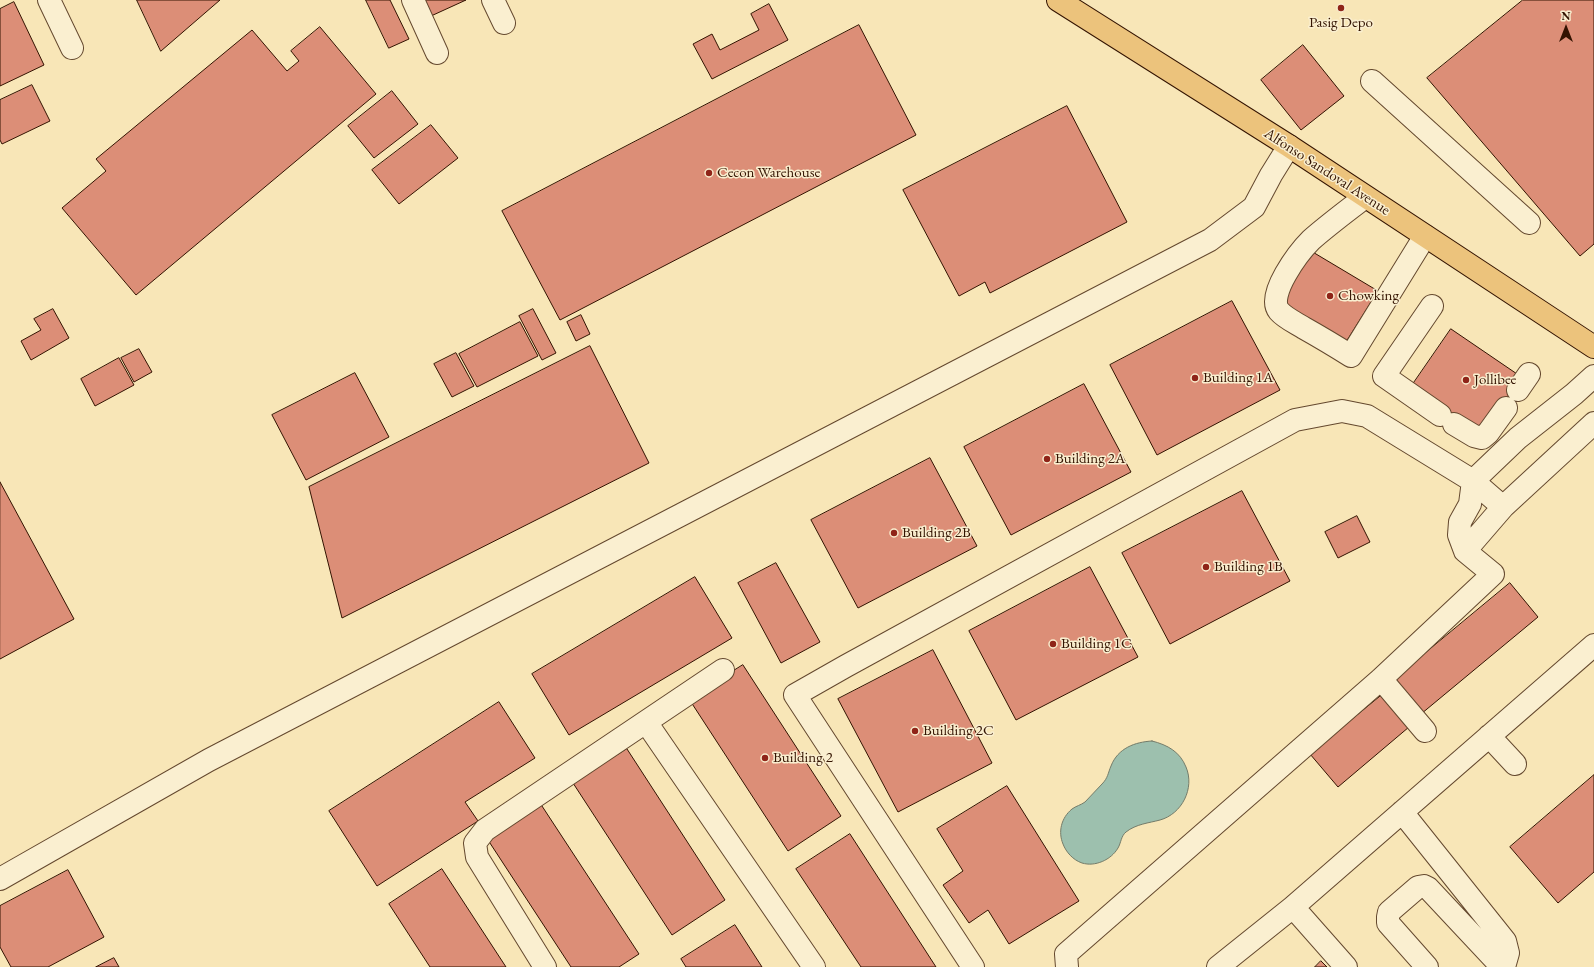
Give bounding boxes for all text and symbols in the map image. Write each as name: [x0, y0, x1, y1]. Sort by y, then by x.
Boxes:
marker: Pasig Depo: [1336, 3, 1346, 13]
north arrow: [1546, 8, 1586, 48]
text: N: [1562, 9, 1570, 23]
place label: Pasig Depo: [1309, 14, 1373, 32]
street label: Alfonso Sandoval Avenue: [1261, 125, 1393, 219]
place label: Cecon Warehouse: [717, 164, 820, 182]
marker: Cecon Warehouse: [704, 168, 714, 178]
place label: Chowking: [1338, 287, 1399, 305]
marker: Chowking: [1325, 291, 1335, 301]
place label: Building 1A: [1203, 369, 1273, 387]
place label: Jollibee: [1474, 371, 1516, 389]
marker: Building 1A: [1190, 373, 1200, 383]
marker: Jollibee: [1461, 375, 1471, 385]
place label: Building 2A: [1055, 450, 1125, 468]
marker: Building 2A: [1042, 454, 1052, 464]
place label: Building 2B: [902, 524, 971, 542]
marker: Building 2B: [889, 528, 899, 538]
place label: Building 1B: [1214, 558, 1283, 576]
marker: Building 1B: [1201, 562, 1211, 572]
place label: Building 1C: [1061, 635, 1132, 653]
marker: Building 1C: [1048, 639, 1058, 649]
place label: Building 2C: [923, 722, 994, 740]
marker: Building 2C: [910, 726, 920, 736]
place label: Building 2: [773, 749, 833, 767]
marker: Building 2: [760, 753, 770, 763]

